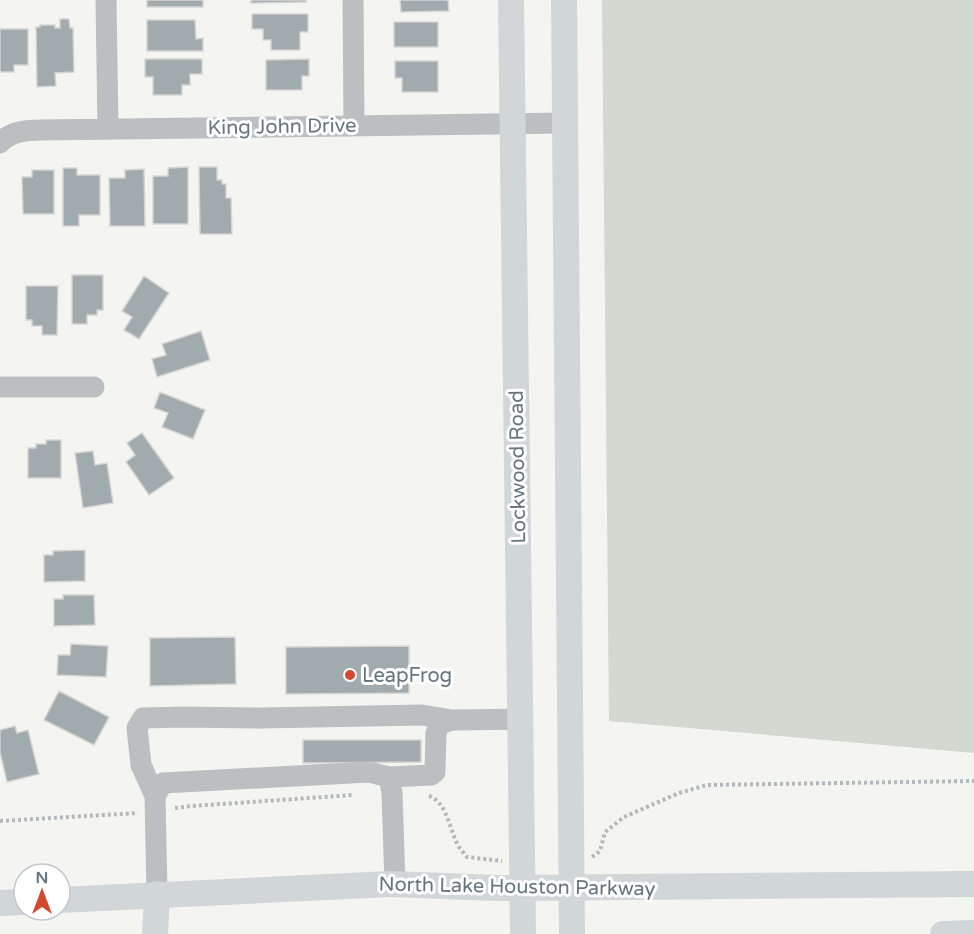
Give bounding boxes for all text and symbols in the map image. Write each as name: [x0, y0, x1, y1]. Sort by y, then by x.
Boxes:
street label: King John Drive: [207, 114, 357, 140]
street label: Lockwood Road: [505, 390, 531, 544]
place label: LeapFrog: [362, 664, 452, 688]
marker: LeapFrog: [343, 668, 357, 682]
north arrow: [12, 862, 72, 922]
text: N: [36, 868, 48, 888]
street label: North Lake Houston Parkway: [378, 873, 656, 901]

